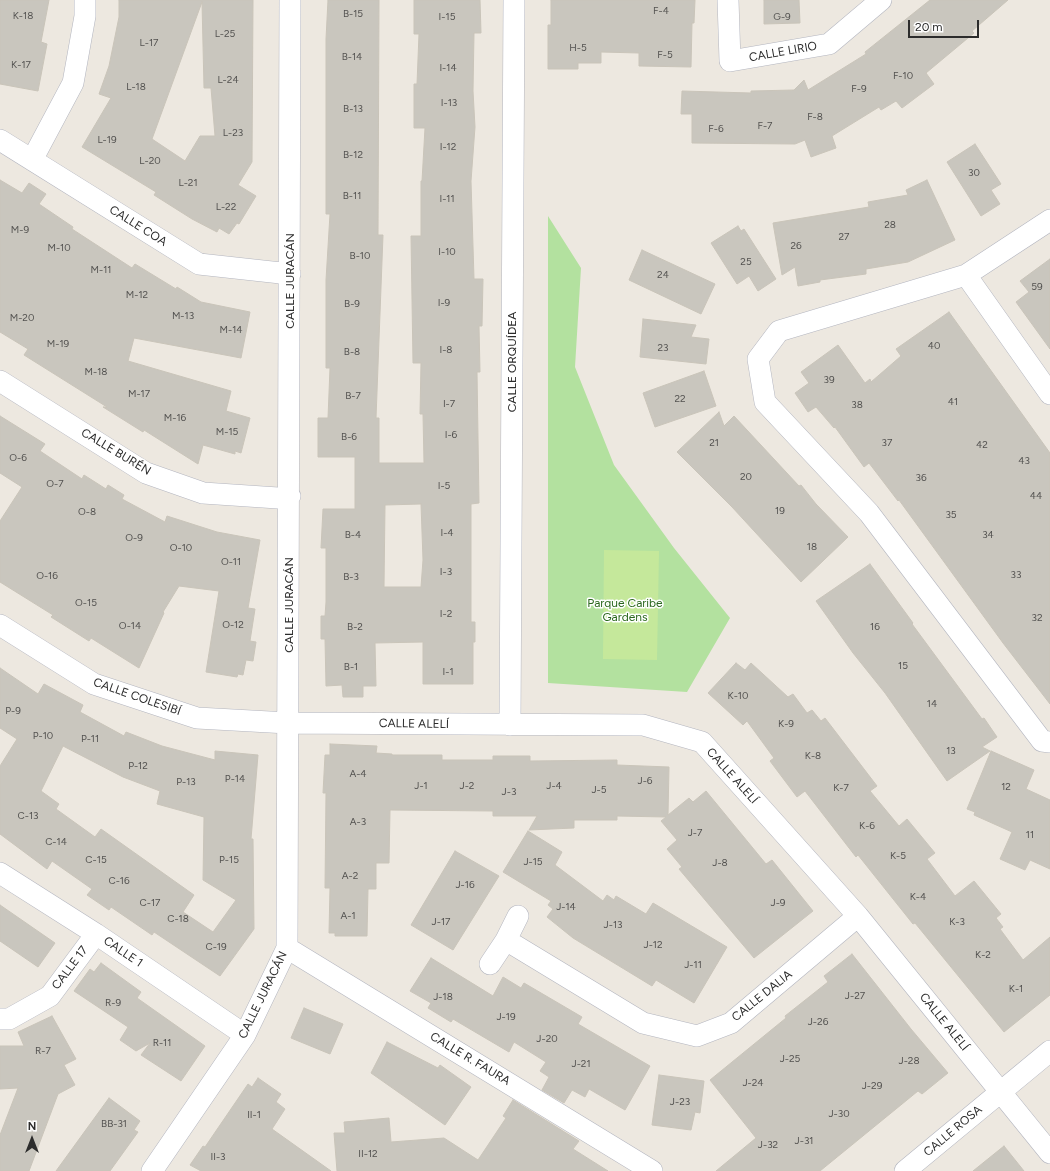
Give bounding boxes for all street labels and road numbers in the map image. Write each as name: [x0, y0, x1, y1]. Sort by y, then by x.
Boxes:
street label: CALLE LIRIO: [748, 39, 818, 65]
street label: CALLE COA: [106, 203, 170, 249]
street label: CALLE JURACÁN: [283, 233, 297, 329]
street label: CALLE ORQUÍDEA: [505, 312, 519, 412]
street label: CALLE BURÉN: [78, 425, 154, 479]
street label: CALLE JURACÁN: [282, 557, 296, 653]
street label: CALLE COLESIBÍ: [91, 675, 183, 719]
street label: CALLE ALELÍ: [379, 716, 449, 732]
street label: CALLE ALELÍ: [703, 745, 761, 807]
street label: CALLE 1: [101, 934, 145, 970]
street label: CALLE 17: [49, 943, 91, 993]
street label: CALLE JURACÁN: [236, 949, 290, 1041]
street label: CALLE DALIA: [729, 967, 795, 1025]
street label: CALLE ALELÍ: [916, 990, 972, 1054]
street label: CALLE R. FAURA: [427, 1029, 513, 1089]
street label: CALLE ROSA: [921, 1102, 985, 1160]

